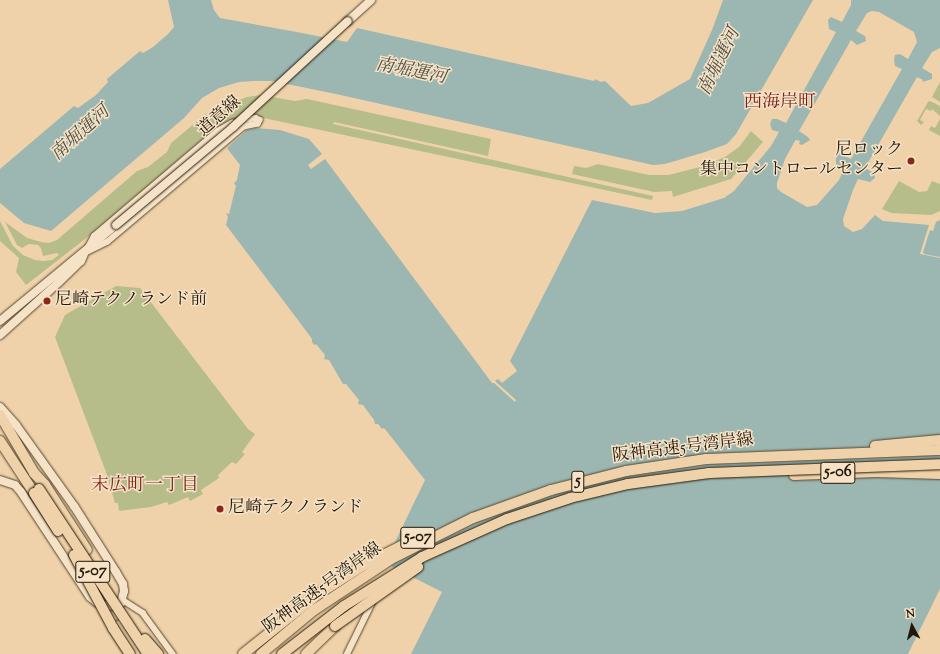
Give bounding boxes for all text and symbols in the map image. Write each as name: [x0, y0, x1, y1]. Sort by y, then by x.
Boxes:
water label: 南堀運河: [695, 25, 745, 99]
water label: 南堀運河: [374, 55, 448, 89]
district label: 西海岸町: [744, 92, 816, 114]
street label: 道意線: [194, 93, 246, 141]
water label: 南堀運河: [47, 102, 115, 166]
place label: 尼ロック 集中コントロールセンター: [699, 141, 903, 181]
marker: 尼ロック 集中コントロールセンター: [906, 156, 916, 166]
place label: 尼崎テクノランド前: [55, 291, 208, 311]
marker: 尼崎テクノランド前: [42, 296, 52, 306]
street label: 阪神高速5号湾岸線: [611, 430, 755, 468]
road number: 5-06: [820, 459, 856, 487]
road number: 5: [571, 468, 585, 496]
district label: 末広町一丁目: [91, 475, 199, 497]
place label: 尼崎テクノランド: [228, 499, 364, 519]
marker: 尼崎テクノランド: [215, 504, 225, 514]
road number: 5-07: [400, 524, 436, 552]
street label: 阪神高速5号湾岸線: [260, 539, 386, 639]
road number: 5-07: [75, 558, 111, 586]
north arrow: [892, 606, 932, 646]
text: N: [905, 606, 916, 623]

